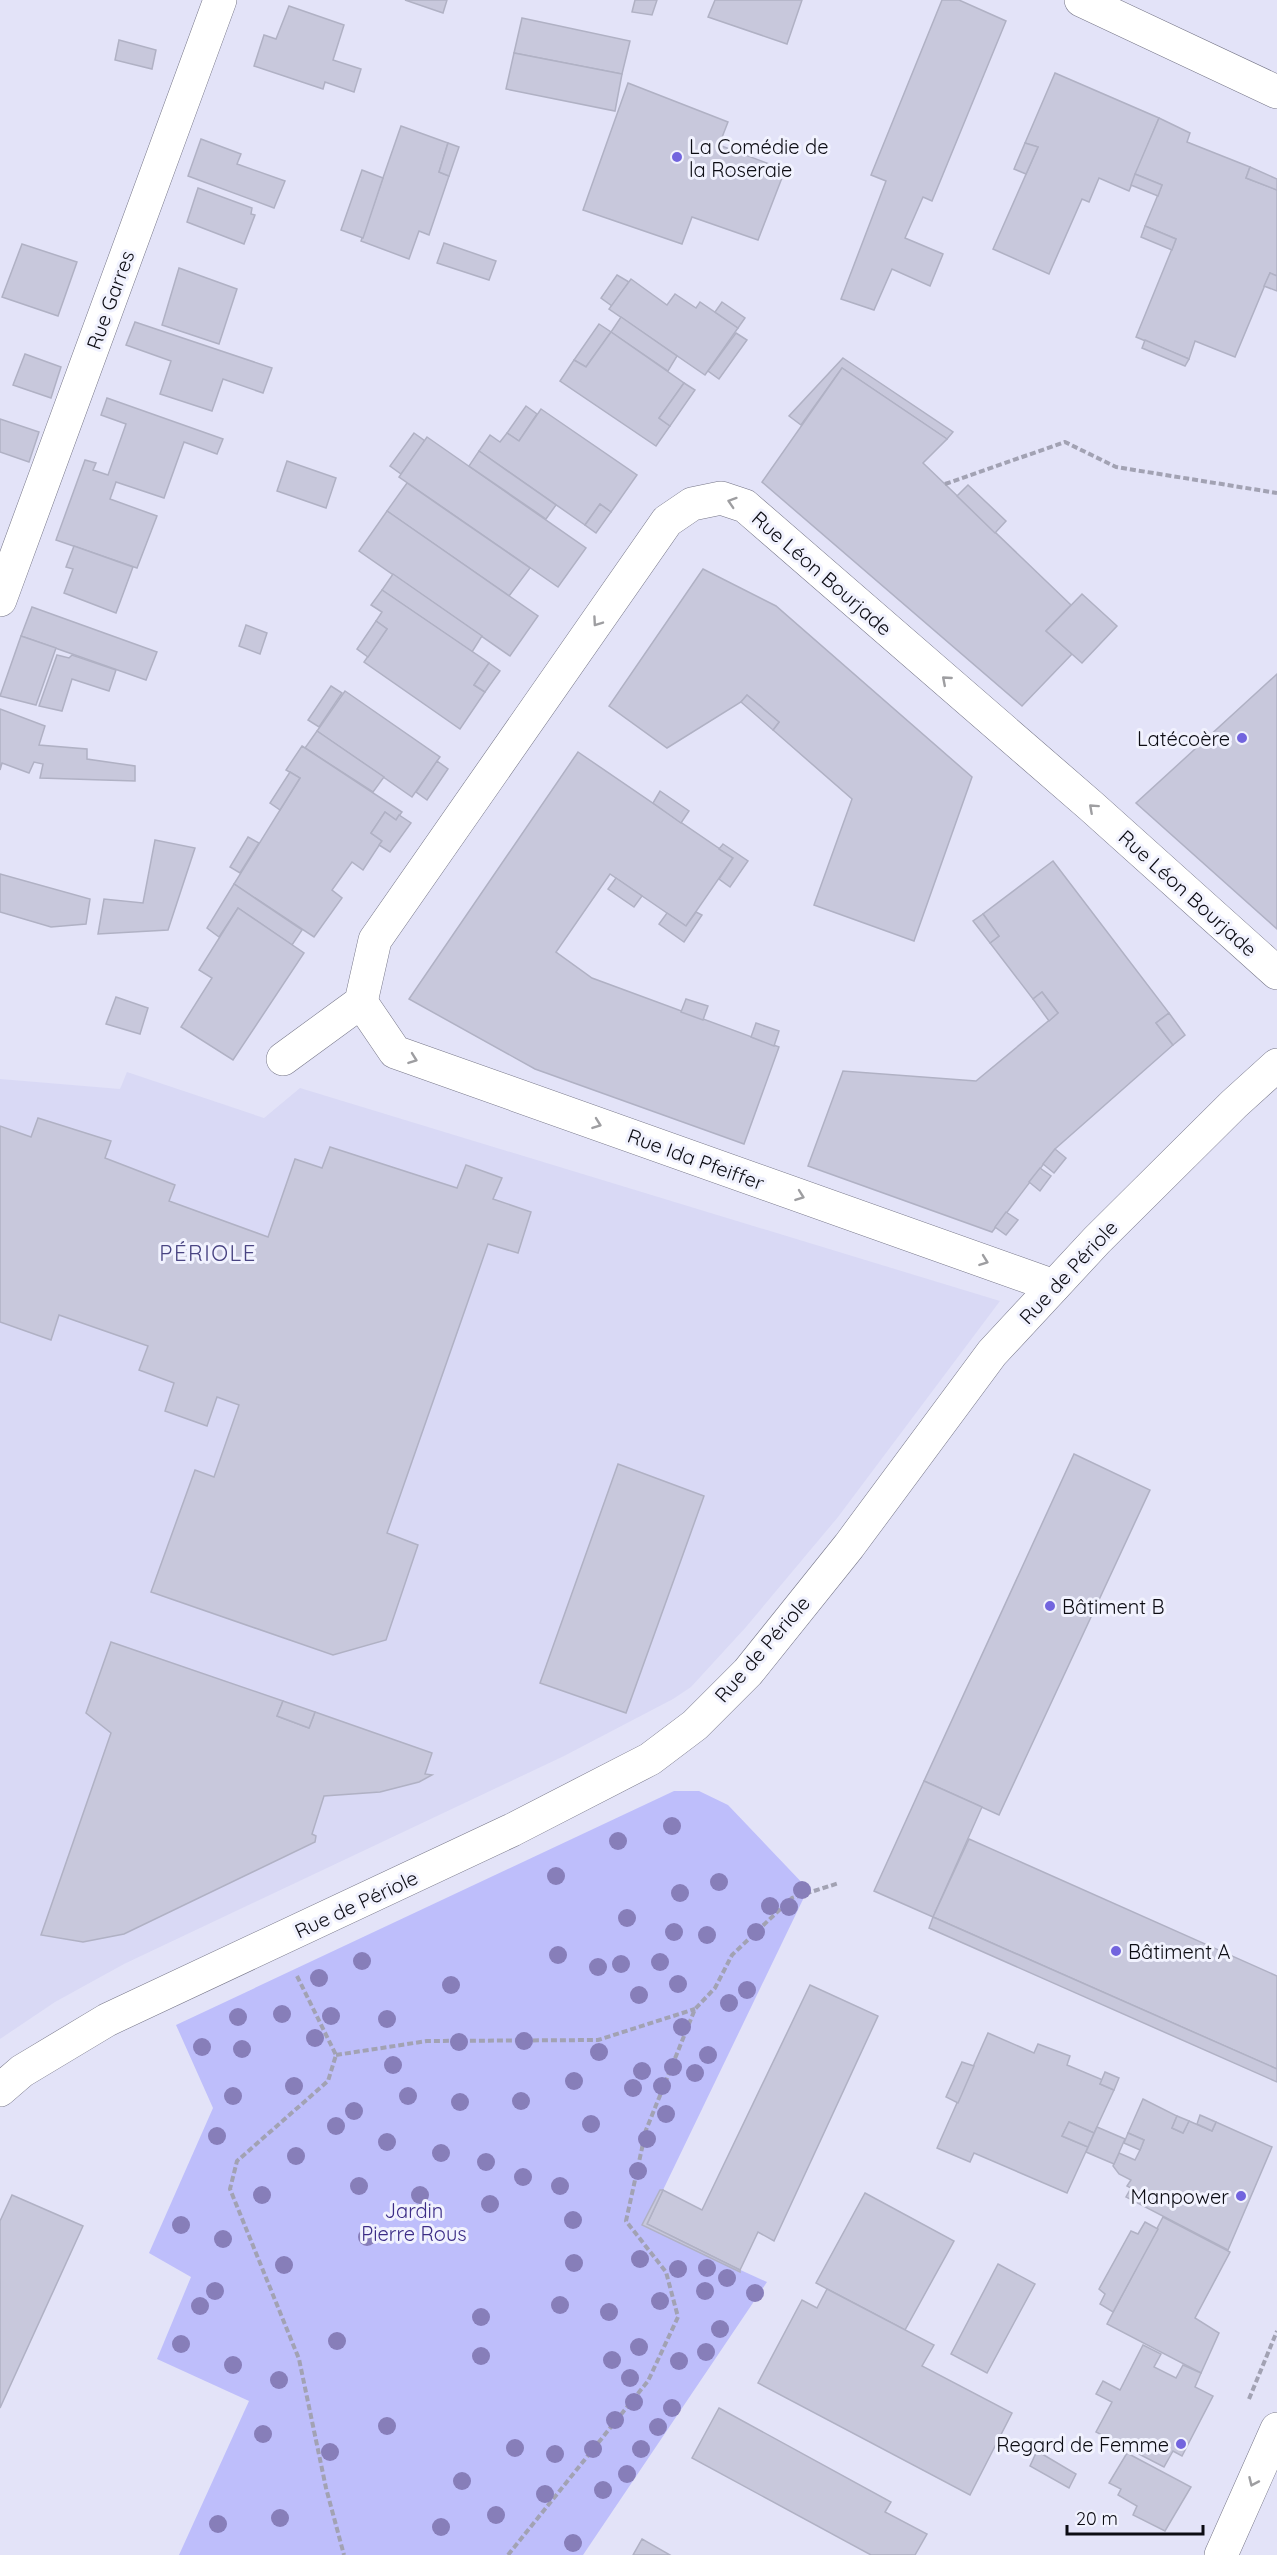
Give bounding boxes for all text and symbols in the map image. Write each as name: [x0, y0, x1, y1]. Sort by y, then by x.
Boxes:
place label: La Comédie de la Roseraie: [689, 134, 828, 182]
marker: La Comédie de la Roseraie: [670, 150, 684, 164]
street label: Rue Garres: [81, 247, 139, 353]
one-way arrow: [727, 497, 738, 509]
street label: Rue Léon Bourjade: [747, 505, 897, 641]
one-way arrow: [593, 615, 604, 626]
one-way arrow: [942, 676, 953, 687]
place label: Latécoère: [1137, 726, 1230, 751]
marker: Latécoère: [1235, 731, 1249, 745]
one-way arrow: [1089, 804, 1100, 815]
street label: Rue Léon Bourjade: [1114, 824, 1262, 962]
one-way arrow: [407, 1051, 418, 1064]
one-way arrow: [591, 1116, 602, 1129]
street label: Rue Ida Pfeiffer: [624, 1123, 768, 1195]
one-way arrow: [794, 1188, 805, 1201]
street label: Rue de Périole: [1014, 1215, 1122, 1329]
district label: PÉRIOLE: [159, 1239, 257, 1267]
one-way arrow: [978, 1254, 989, 1267]
street label: Rue de Périole: [709, 1591, 815, 1707]
place label: Bâtiment B: [1062, 1594, 1165, 1619]
marker: Bâtiment B: [1043, 1599, 1057, 1613]
street label: Rue de Périole: [290, 1865, 422, 1943]
place label: Bâtiment A: [1128, 1939, 1231, 1964]
marker: Bâtiment A: [1109, 1944, 1123, 1958]
place label: Manpower: [1131, 2184, 1229, 2209]
marker: Manpower: [1234, 2189, 1248, 2203]
park label: Jardin Pierre Rous: [361, 2198, 467, 2246]
place label: Regard de Femme: [996, 2432, 1169, 2457]
marker: Regard de Femme: [1174, 2437, 1188, 2451]
one-way arrow: [1249, 2476, 1261, 2487]
scale bar: [1067, 2498, 1204, 2536]
text: 20 m: [1076, 2507, 1118, 2530]

